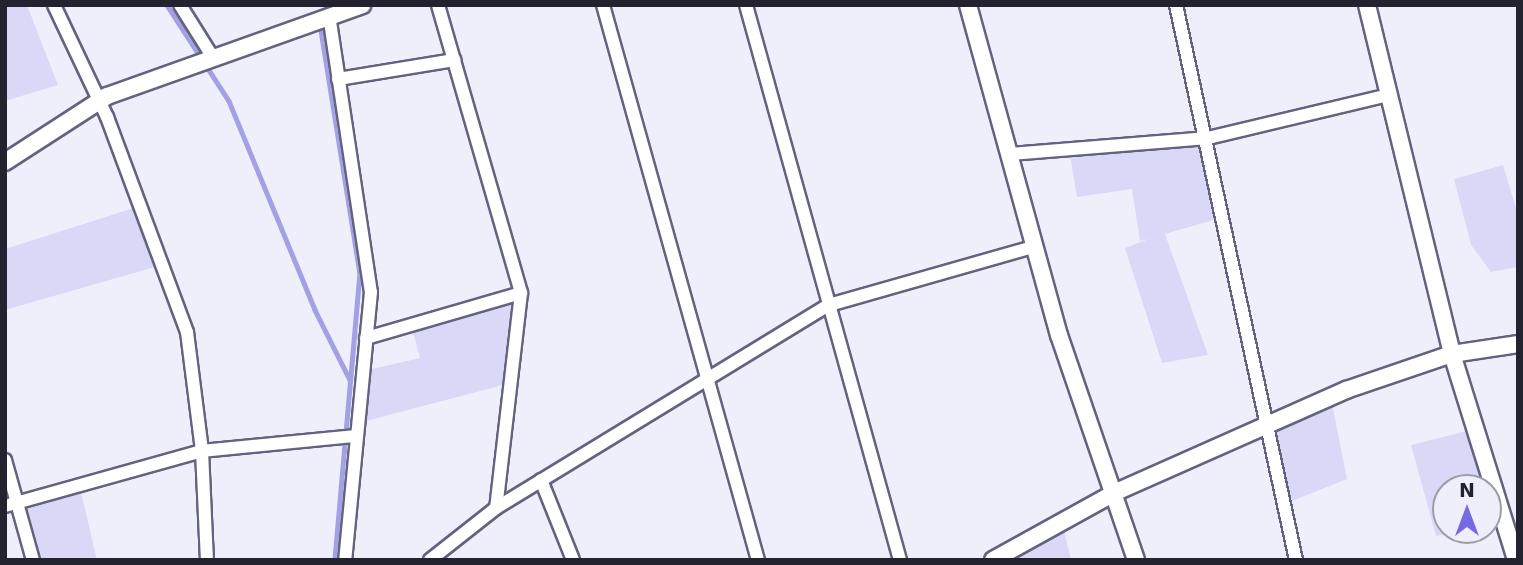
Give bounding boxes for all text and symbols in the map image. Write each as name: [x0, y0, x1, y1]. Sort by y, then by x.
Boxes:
north arrow: [1432, 474, 1502, 544]
text: N: [1459, 479, 1475, 501]

